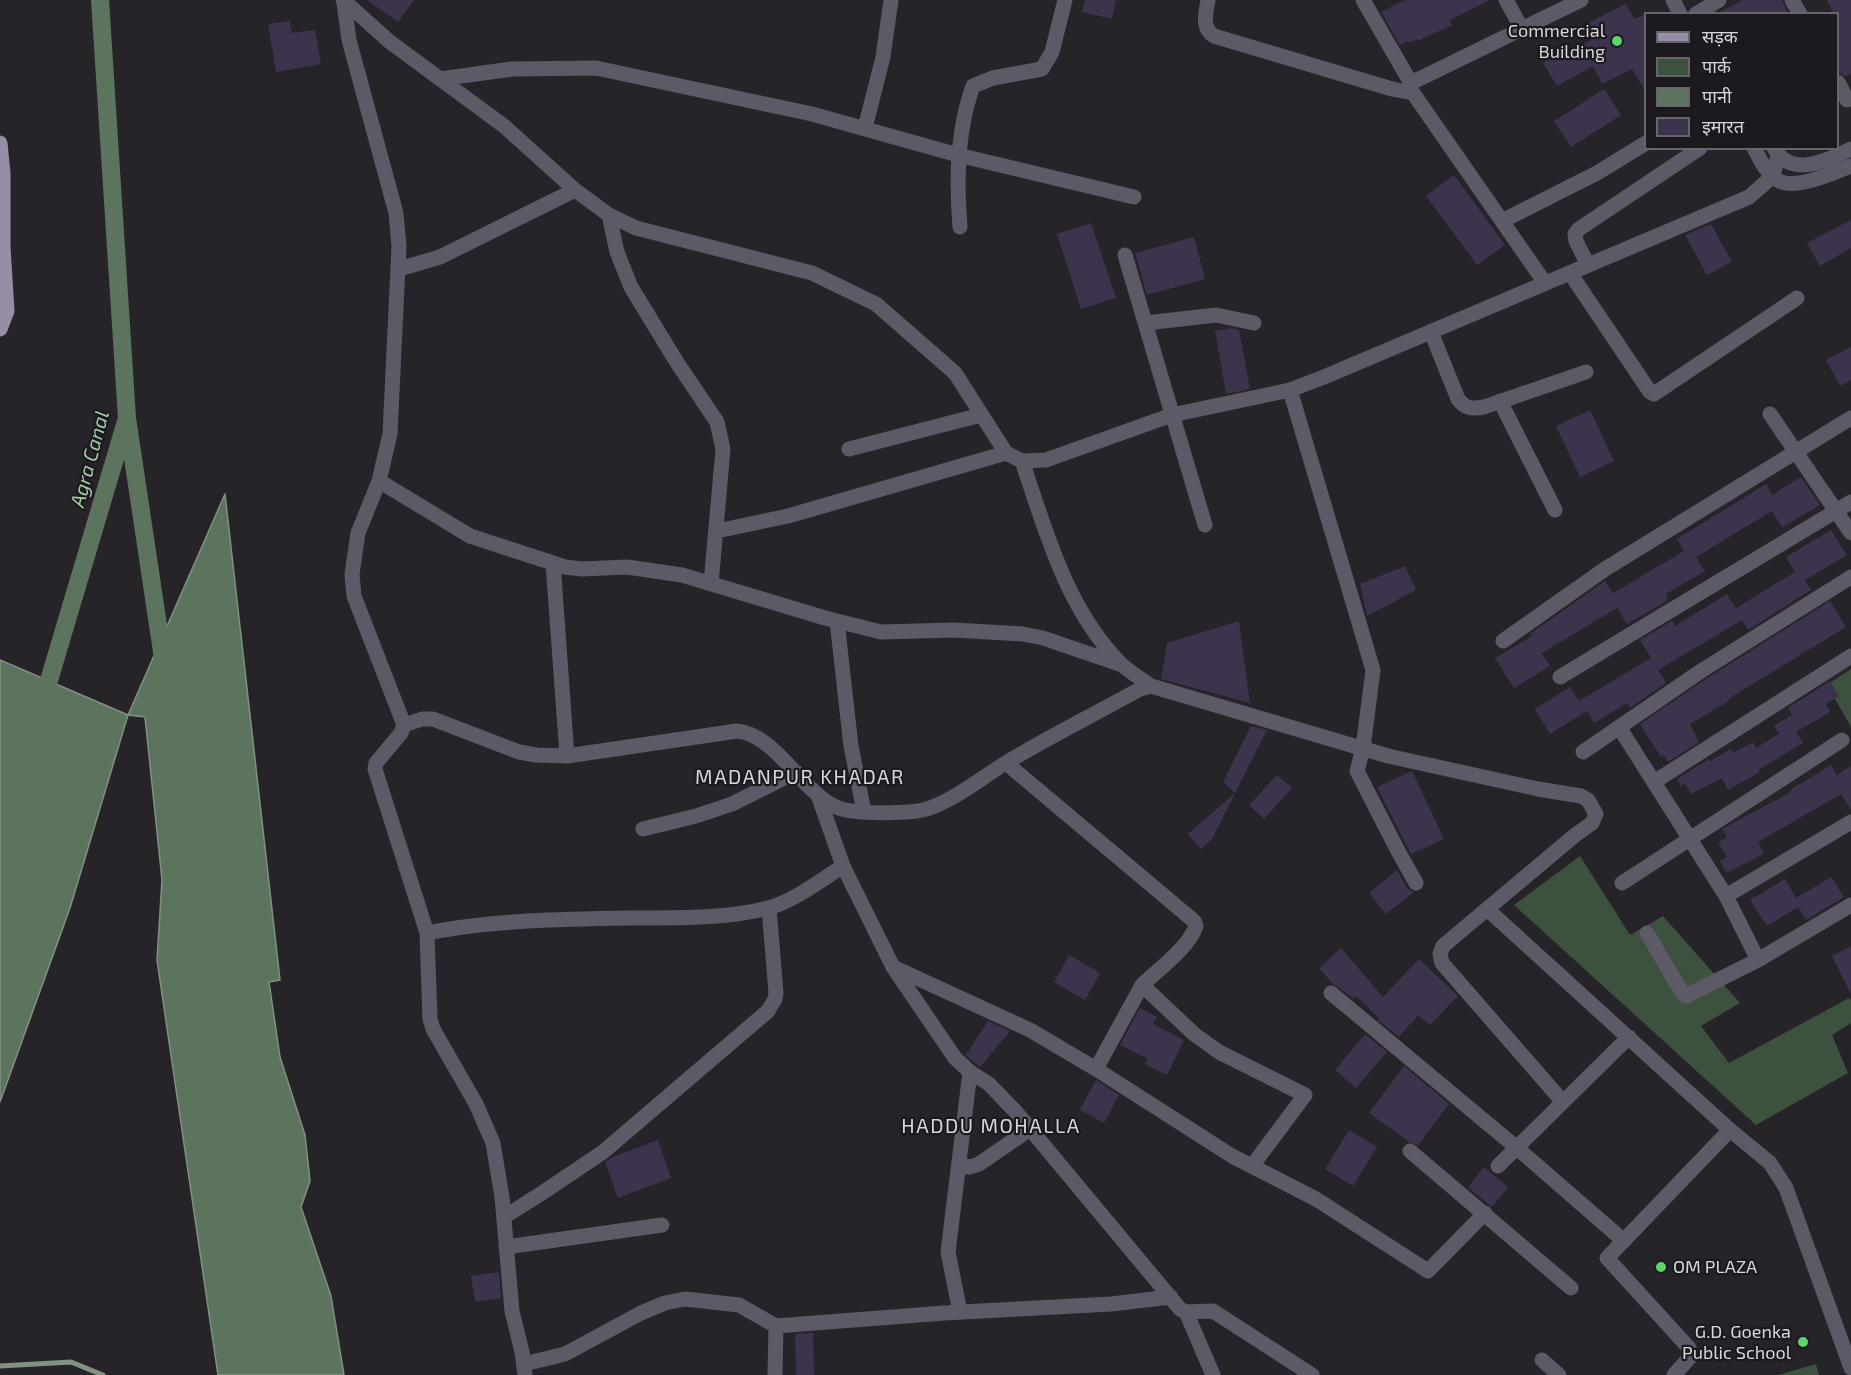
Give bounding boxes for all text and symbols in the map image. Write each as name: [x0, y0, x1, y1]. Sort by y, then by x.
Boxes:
legend: [1644, 12, 1839, 150]
place label: Commercial Building: [1508, 20, 1605, 63]
text: सड़क: [1702, 25, 1738, 47]
marker: Commercial Building: [1610, 34, 1624, 48]
text: पार्क: [1702, 55, 1731, 77]
text: पानी: [1702, 85, 1732, 107]
text: इमारत: [1702, 115, 1744, 137]
water label: Agra Canal: [66, 408, 114, 510]
district label: MADANPUR KHADAR: [695, 765, 905, 789]
district label: HADDU MOHALLA: [901, 1114, 1081, 1138]
place label: OM PLAZA: [1673, 1256, 1757, 1278]
marker: OM PLAZA: [1654, 1260, 1668, 1274]
place label: G.D. Goenka Public School: [1682, 1321, 1791, 1364]
marker: G.D. Goenka Public School: [1796, 1335, 1810, 1349]

